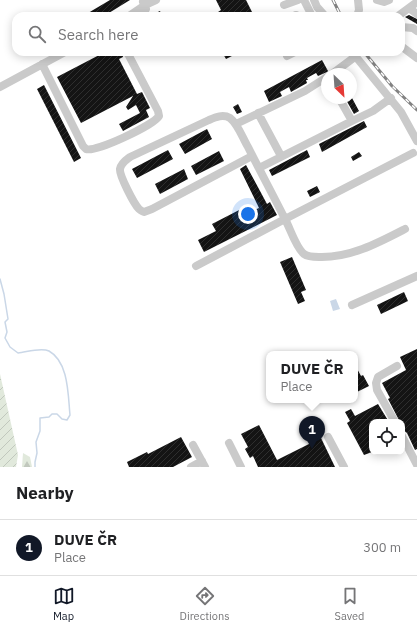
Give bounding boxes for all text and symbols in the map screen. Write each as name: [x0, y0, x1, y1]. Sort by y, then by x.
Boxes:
search box: [12, 12, 405, 56]
icon: search: [26, 23, 48, 45]
text: Search here: [58, 25, 138, 44]
north arrow: [321, 68, 357, 104]
your location: [238, 204, 258, 224]
popup: [266, 351, 358, 403]
text: DUVE ČR: [280, 359, 344, 378]
text: Place: [280, 378, 312, 395]
pin: 1: [299, 416, 325, 449]
map controls: [369, 419, 405, 455]
button: locate: [369, 419, 405, 455]
text: Nearby: [16, 482, 74, 504]
text: DUVE ČR: [54, 530, 117, 549]
text: 1: [25, 539, 33, 556]
text: 300 m: [363, 539, 401, 556]
text: Place: [54, 549, 86, 566]
tab: Map: [53, 585, 75, 623]
tab: Directions: [180, 585, 230, 623]
tab: Saved: [335, 585, 364, 623]

